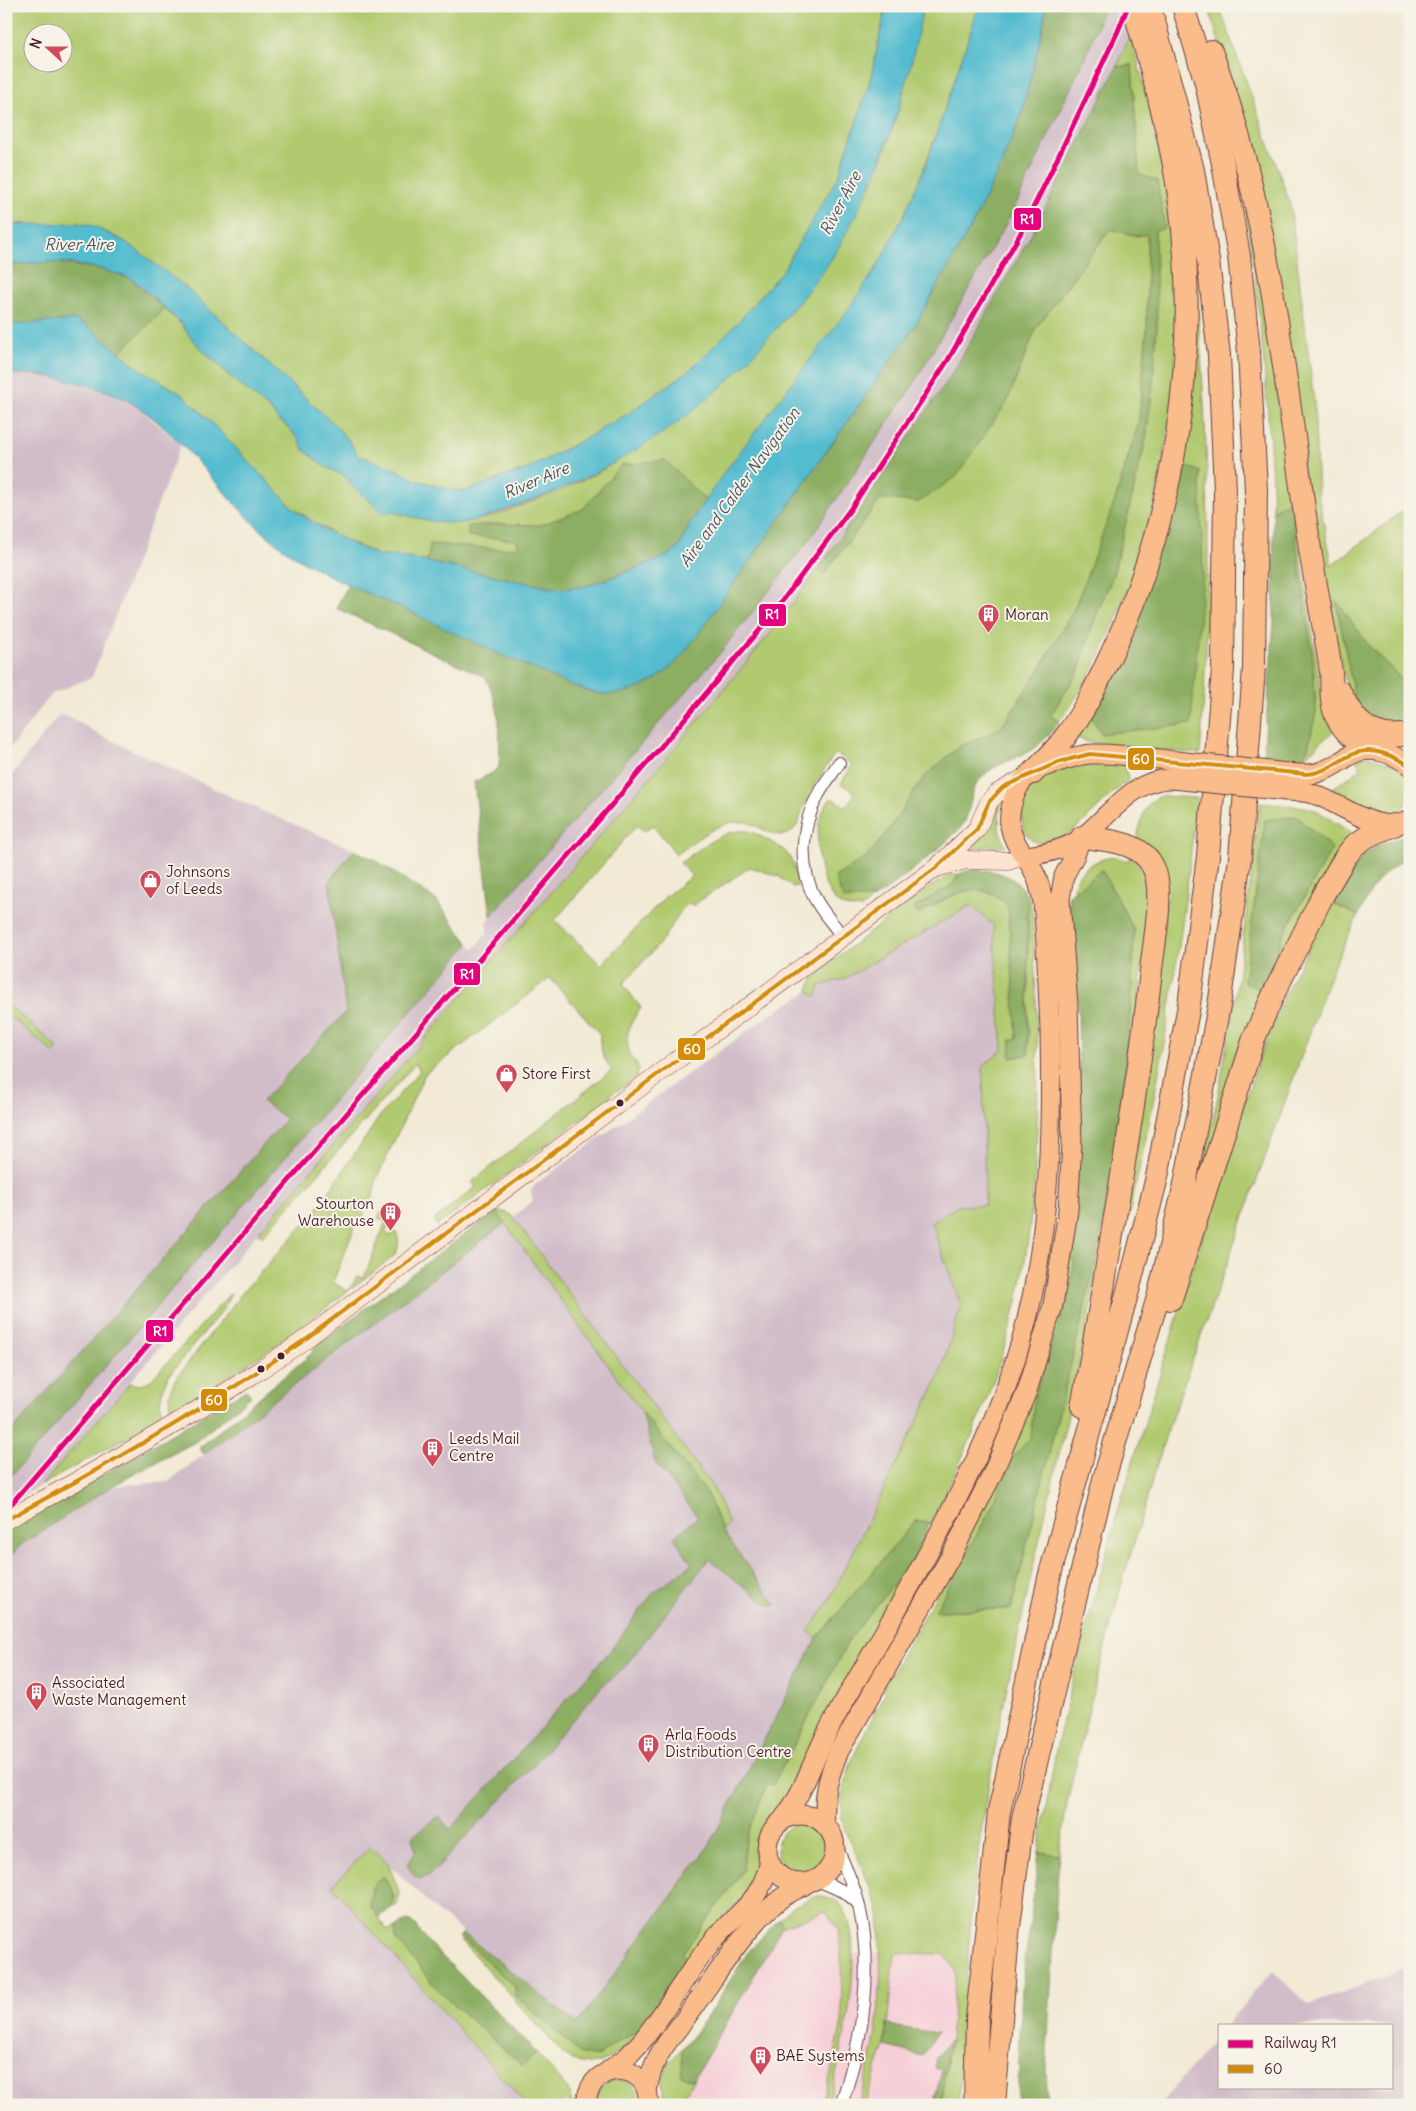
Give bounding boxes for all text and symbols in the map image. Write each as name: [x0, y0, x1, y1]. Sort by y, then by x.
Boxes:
north arrow: [22, 22, 72, 72]
text: N: [26, 36, 46, 51]
water label: River Aire: [815, 167, 866, 238]
line badge: R1: [1013, 207, 1042, 231]
text: R1: [1020, 210, 1034, 228]
water label: River Aire: [44, 234, 115, 254]
water label: Aire and Calder Navigation: [674, 403, 804, 571]
water label: River Aire: [500, 457, 573, 503]
line badge: R1: [758, 603, 787, 627]
building icon: Moran: [977, 603, 1001, 634]
text: R1: [765, 605, 779, 623]
place label: Moran: [1005, 605, 1049, 624]
line badge: 60: [1127, 747, 1155, 771]
text: 60: [1132, 750, 1150, 768]
place label: Johnsons of Leeds: [166, 862, 230, 898]
shop icon: Johnsons of Leeds: [138, 869, 162, 900]
line badge: R1: [453, 962, 481, 986]
text: R1: [460, 965, 474, 983]
line badge: 60: [677, 1037, 706, 1061]
text: 60: [683, 1040, 701, 1058]
shop icon: Store First: [494, 1062, 518, 1093]
place label: Store First: [522, 1064, 591, 1083]
unlabelled marker: [615, 1098, 625, 1108]
place label: Stourton Warehouse: [298, 1194, 374, 1230]
building icon: Stourton Warehouse: [378, 1201, 402, 1232]
line badge: R1: [145, 1319, 174, 1343]
text: R1: [153, 1322, 167, 1340]
unlabelled marker: [276, 1351, 286, 1361]
unlabelled marker: [256, 1364, 266, 1374]
line badge: 60: [200, 1388, 228, 1412]
text: 60: [205, 1391, 223, 1409]
place label: Leeds Mail Centre: [449, 1429, 519, 1465]
building icon: Leeds Mail Centre: [421, 1436, 445, 1467]
place label: Associated Waste Management: [52, 1673, 186, 1709]
building icon: Associated Waste Management: [24, 1680, 48, 1711]
place label: Arla Foods Distribution Centre: [665, 1725, 791, 1761]
building icon: Arla Foods Distribution Centre: [637, 1732, 661, 1763]
legend: [1218, 2024, 1394, 2088]
text: Railway R1: [1264, 2033, 1337, 2052]
building icon: BAE Systems: [748, 2044, 772, 2075]
place label: BAE Systems: [776, 2046, 865, 2065]
text: 60: [1264, 2059, 1283, 2078]

